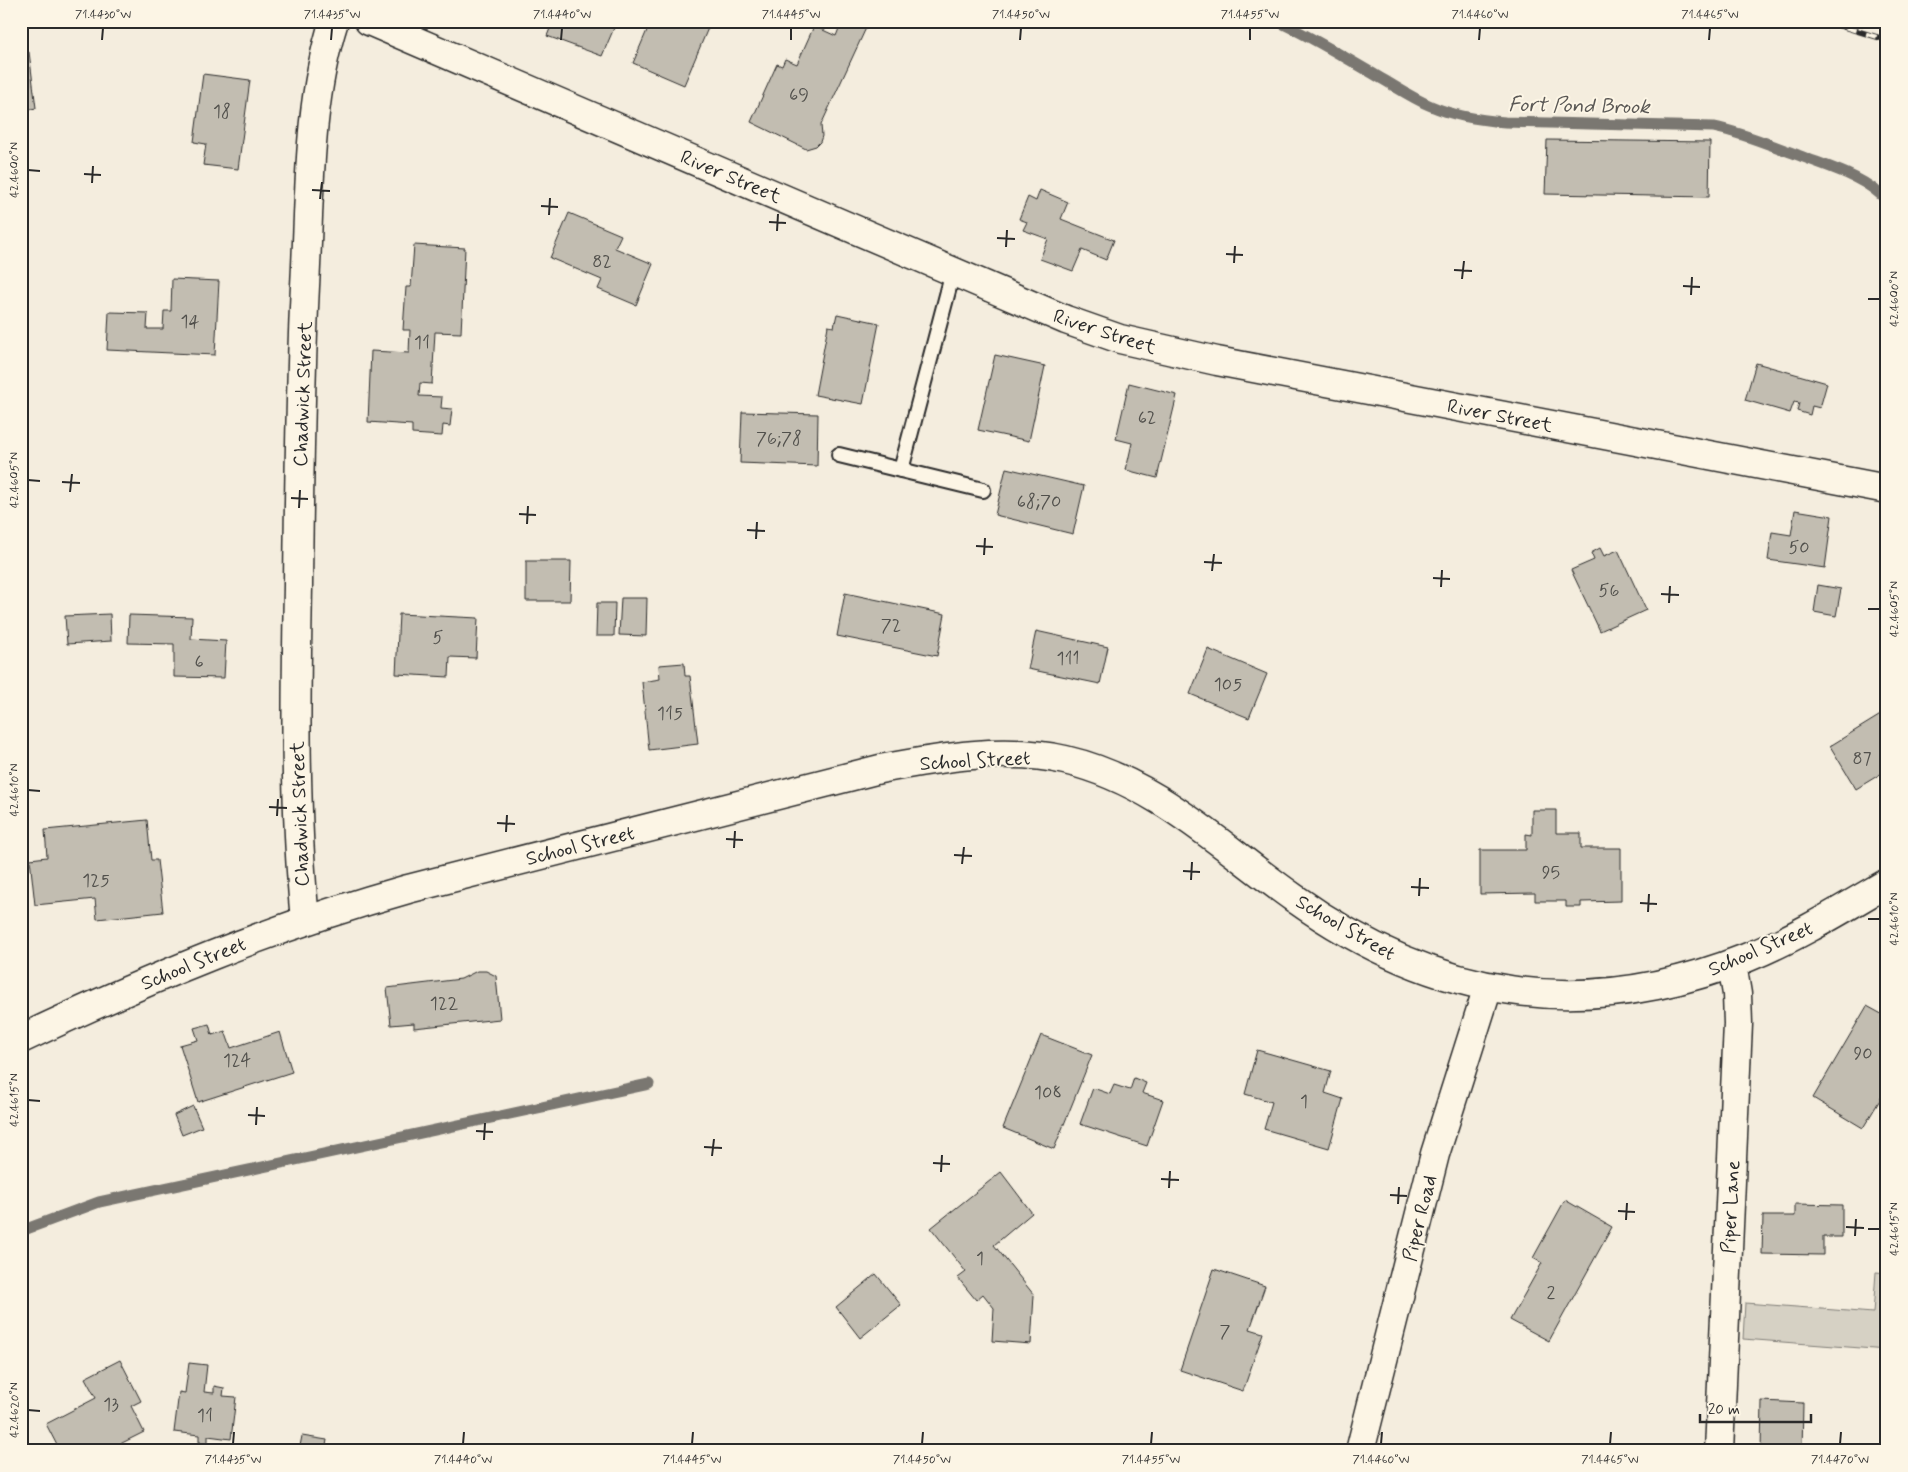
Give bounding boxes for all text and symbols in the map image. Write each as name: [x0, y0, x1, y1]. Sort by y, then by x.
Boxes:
text: 71.4430°W: [75, 7, 131, 23]
text: 71.4435°W: [304, 7, 360, 23]
text: 71.4440°W: [533, 7, 591, 23]
text: 71.4445°W: [762, 7, 820, 23]
text: 71.4450°W: [992, 7, 1050, 23]
text: 71.4455°W: [1221, 7, 1279, 23]
text: 71.4460°W: [1452, 7, 1509, 23]
text: 71.4465°W: [1681, 7, 1739, 23]
house number: 69: [789, 83, 809, 107]
water label: Fort Pond Brook: [1508, 91, 1651, 121]
house number: 18: [213, 100, 231, 124]
text: 42.4600°N: [7, 142, 23, 198]
street label: River Street: [676, 144, 785, 211]
house number: 82: [592, 250, 612, 274]
text: 42.4600°N: [1887, 271, 1903, 327]
street label: River Street: [1050, 303, 1160, 362]
house number: 14: [181, 310, 200, 334]
street label: Chadwick Street: [287, 321, 320, 467]
house number: 11: [414, 331, 430, 355]
street label: River Street: [1445, 393, 1555, 440]
house number: 62: [1138, 406, 1156, 430]
house number: 76;78: [756, 427, 802, 451]
text: 42.4605°N: [7, 452, 23, 508]
house number: 68;70: [1017, 490, 1061, 514]
house number: 50: [1788, 536, 1810, 560]
house number: 56: [1599, 579, 1619, 603]
text: 42.4605°N: [1887, 581, 1903, 637]
house number: 72: [881, 614, 901, 638]
house number: 5: [433, 626, 444, 650]
house number: 111: [1057, 647, 1079, 671]
house number: 6: [194, 650, 204, 674]
house number: 105: [1214, 673, 1242, 697]
house number: 115: [657, 702, 683, 726]
street label: Chadwick Street: [284, 740, 317, 887]
street label: School Street: [919, 745, 1031, 778]
house number: 87: [1852, 747, 1872, 771]
text: 42.4610°N: [7, 763, 23, 817]
street label: School Street: [523, 820, 638, 873]
house number: 95: [1542, 861, 1560, 885]
house number: 125: [82, 869, 110, 893]
street label: School Street: [1290, 889, 1400, 968]
text: 42.4610°N: [1887, 892, 1903, 946]
street label: School Street: [1704, 915, 1817, 984]
street label: School Street: [137, 931, 250, 998]
house number: 122: [430, 992, 458, 1016]
house number: 90: [1853, 1042, 1873, 1066]
house number: 124: [223, 1049, 251, 1073]
text: 42.4615°N: [7, 1073, 23, 1127]
house number: 108: [1034, 1081, 1062, 1105]
house number: 1: [1300, 1090, 1308, 1114]
street label: Piper Lane: [1716, 1159, 1747, 1255]
street label: Piper Road: [1397, 1172, 1444, 1264]
text: 42.4615°N: [1887, 1202, 1903, 1256]
house number: 1: [976, 1247, 984, 1271]
house number: 2: [1547, 1281, 1556, 1305]
house number: 7: [1220, 1320, 1231, 1344]
text: 42.4620°N: [7, 1382, 23, 1438]
scale bar: [1700, 1392, 1812, 1424]
house number: 13: [103, 1393, 119, 1417]
text: 20 m: [1708, 1400, 1740, 1420]
house number: 11: [197, 1404, 213, 1428]
text: 71.4435°W: [205, 1452, 261, 1468]
text: 71.4440°W: [434, 1452, 492, 1468]
text: 71.4445°W: [663, 1452, 721, 1468]
text: 71.4450°W: [893, 1452, 951, 1468]
text: 71.4455°W: [1122, 1452, 1180, 1468]
text: 71.4460°W: [1353, 1452, 1410, 1468]
text: 71.4465°W: [1581, 1452, 1639, 1468]
text: 71.4470°W: [1811, 1452, 1869, 1468]

